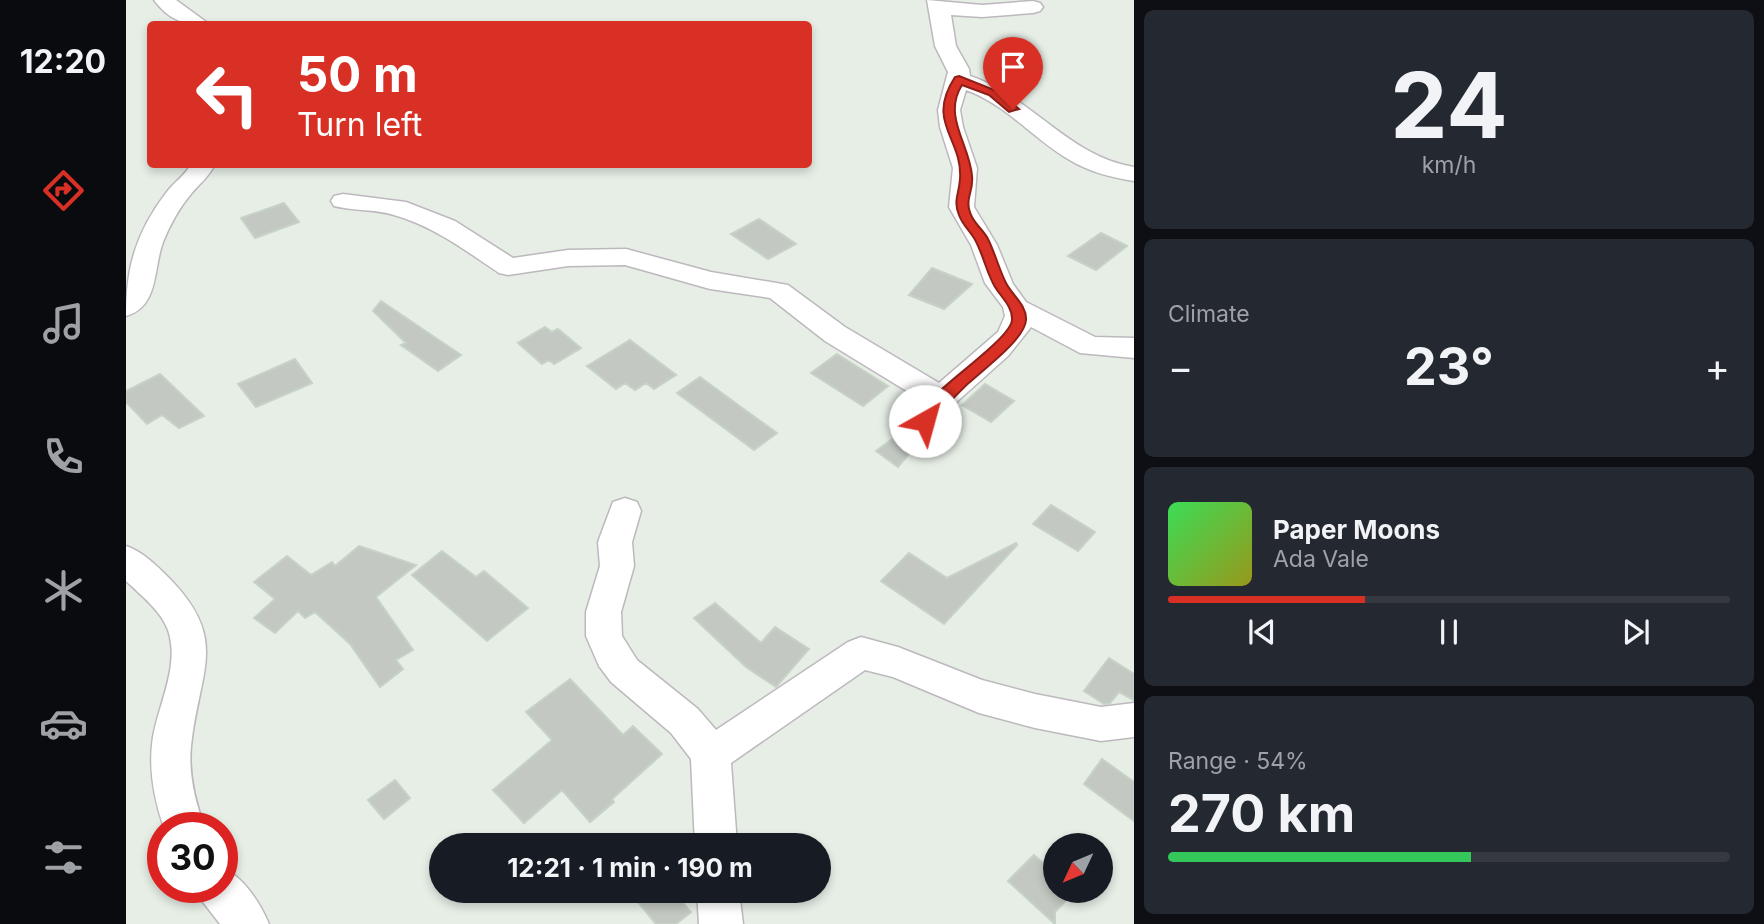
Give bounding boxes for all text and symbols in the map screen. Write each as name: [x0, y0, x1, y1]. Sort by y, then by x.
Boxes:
pin: [983, 37, 1043, 109]
text: 12:20: [20, 42, 106, 81]
text: 50 m: [297, 45, 418, 104]
icon: arrive: [994, 48, 1032, 86]
icon: left: [182, 49, 273, 140]
text: 24: [1390, 50, 1508, 160]
text: Turn left: [297, 105, 422, 144]
text: km/h: [1422, 151, 1476, 179]
icon: directions: [39, 166, 88, 215]
icon: music: [39, 299, 88, 348]
text: Climate: [1168, 300, 1250, 328]
text: 23°: [1404, 335, 1494, 398]
text: −: [1168, 344, 1193, 390]
text: +: [1705, 344, 1730, 390]
position arrow: [888, 384, 962, 458]
icon: phone: [39, 432, 88, 481]
text: Paper Moons: [1273, 514, 1440, 545]
text: Ada Vale: [1273, 545, 1369, 573]
icon: climate: [39, 566, 88, 615]
icon: previous: [1243, 613, 1281, 651]
icon: pause: [1430, 613, 1468, 651]
icon: next: [1617, 613, 1655, 651]
icon: car: [39, 699, 88, 748]
text: Range · 54%: [1168, 747, 1308, 775]
text: 270 km: [1168, 782, 1355, 845]
speed limit sign: 30: [147, 812, 238, 903]
icon: filters: [39, 833, 88, 882]
north arrow: [1043, 833, 1113, 903]
map controls: [1043, 833, 1113, 903]
text: 12:21 · 1 min · 190 m: [507, 852, 753, 883]

